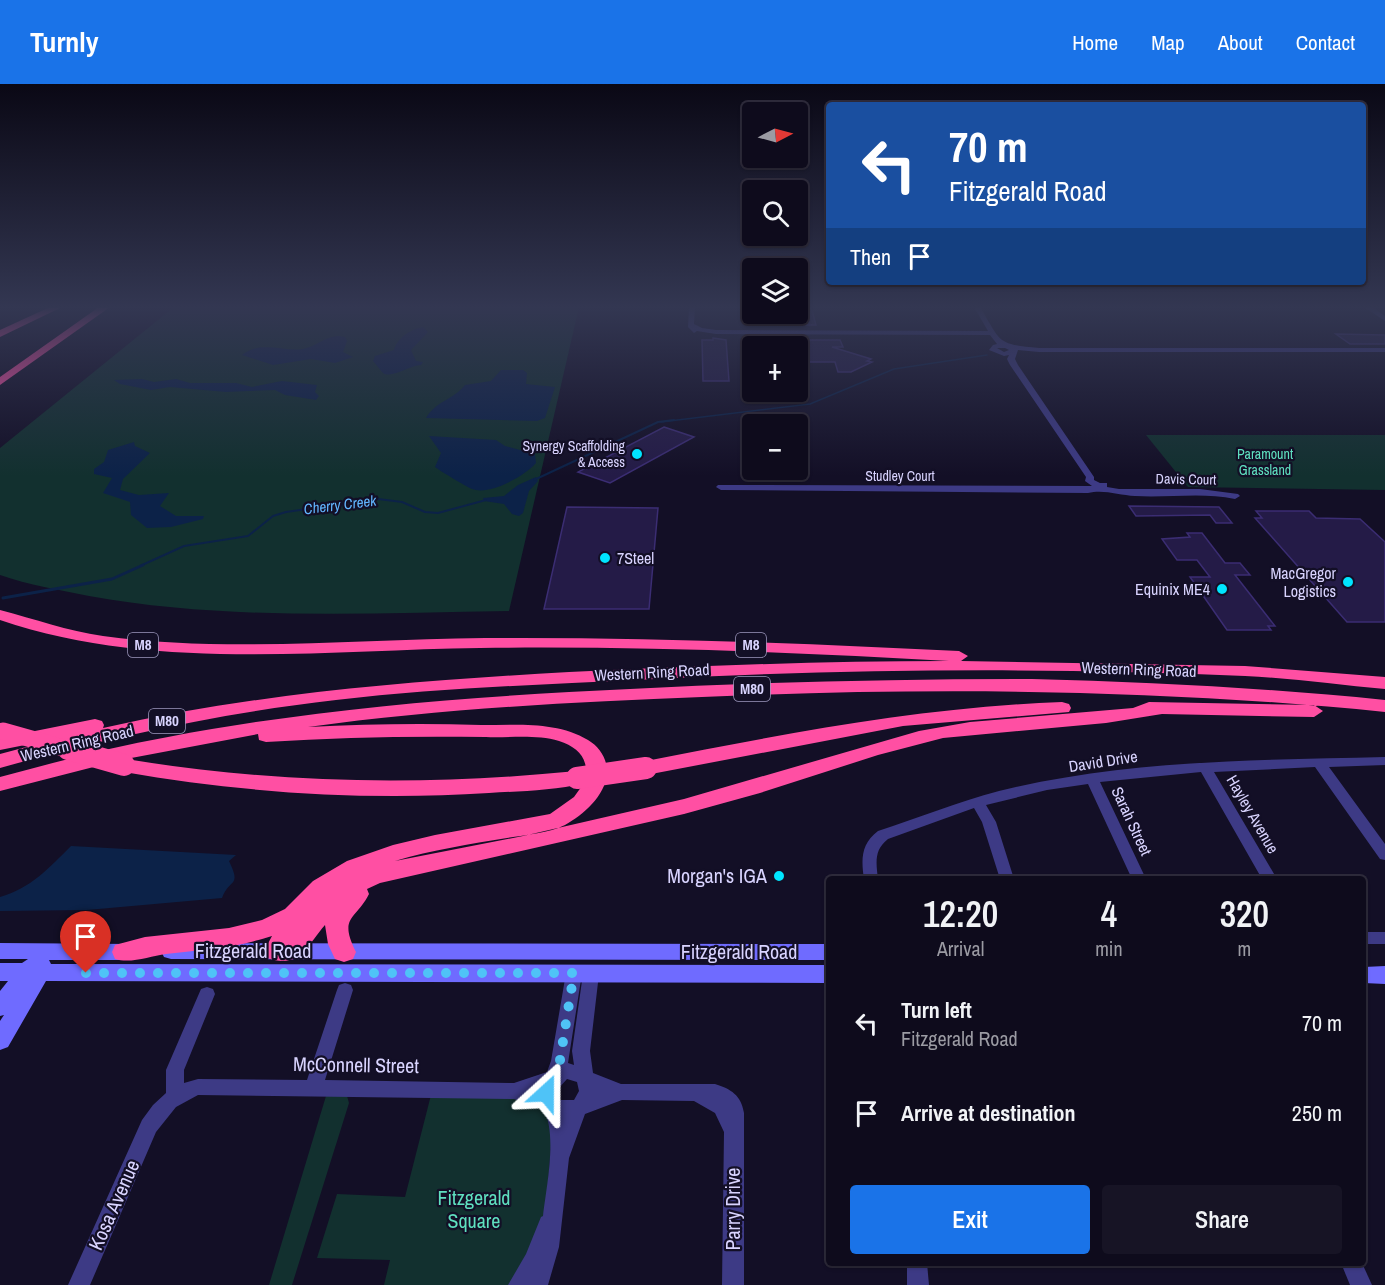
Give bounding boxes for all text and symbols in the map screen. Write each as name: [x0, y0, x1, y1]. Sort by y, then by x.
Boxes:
text: Turnly: [30, 23, 99, 61]
text: Home: [1072, 28, 1118, 57]
text: Map: [1151, 28, 1185, 57]
text: About: [1218, 28, 1263, 57]
text: Contact: [1296, 28, 1355, 57]
north arrow: [742, 102, 808, 168]
map controls: [742, 102, 808, 480]
text: 70 m: [949, 119, 1028, 175]
icon: left: [850, 126, 928, 204]
text: Fitzgerald Road: [949, 173, 1107, 209]
button: search: [742, 180, 808, 246]
icon: arrive: [903, 240, 936, 273]
text: Then: [850, 242, 891, 272]
button: layers: [742, 258, 808, 324]
button: +: [742, 336, 808, 402]
button: −: [742, 414, 808, 480]
place label: Synergy Scaffolding & Access: [522, 437, 626, 471]
park label: Paramount Grassland: [1237, 445, 1293, 479]
marker: Synergy Scaffolding & Access: [630, 447, 644, 461]
street label: Studley Court: [865, 467, 935, 485]
street label: Davis Court: [1156, 469, 1216, 489]
water label: Cherry Creek: [302, 490, 378, 519]
place label: 7Steel: [617, 547, 654, 569]
marker: 7Steel: [598, 551, 612, 565]
place label: MacGregor Logistics: [1270, 562, 1337, 602]
marker: MacGregor Logistics: [1341, 575, 1355, 589]
place label: Equinix ME4: [1135, 578, 1210, 600]
marker: Equinix ME4: [1215, 582, 1229, 596]
road number: M8: [128, 633, 158, 657]
road number: M8: [736, 633, 766, 657]
street label: Western Ring Road: [1081, 656, 1197, 682]
street label: Western Ring Road: [594, 658, 710, 686]
road number: M80: [734, 677, 770, 701]
road number: M80: [149, 709, 185, 733]
street label: Western Ring Road: [18, 719, 136, 767]
street label: David Drive: [1067, 745, 1139, 777]
street label: Hayley Avenue: [1222, 771, 1284, 857]
street label: Sarah Street: [1106, 783, 1158, 859]
place label: Morgan's IGA: [667, 862, 767, 889]
marker: Morgan's IGA: [772, 869, 786, 883]
text: 12:20: [923, 890, 998, 938]
text: 4: [1101, 890, 1117, 938]
text: 320: [1220, 890, 1269, 938]
pin: [60, 911, 111, 973]
icon: arrive: [69, 920, 102, 953]
text: Arrival: [937, 935, 984, 962]
text: min: [1095, 935, 1123, 962]
text: m: [1237, 935, 1251, 962]
street label: Fitzgerald Road: [195, 937, 311, 964]
street label: Fitzgerald Road: [681, 938, 797, 965]
text: Turn left: [901, 995, 972, 1025]
icon: left: [850, 1007, 883, 1040]
text: 70 m: [1302, 1008, 1342, 1038]
text: Fitzgerald Road: [901, 1025, 1018, 1052]
street label: McConnell Street: [293, 1050, 420, 1079]
position arrow: [514, 1061, 578, 1125]
icon: arrive: [850, 1097, 883, 1130]
text: Arrive at destination: [901, 1098, 1075, 1128]
text: 250 m: [1292, 1098, 1342, 1128]
street label: Kosa Avenue: [82, 1155, 145, 1254]
street label: Parry Drive: [719, 1168, 746, 1250]
park label: Fitzgerald Square: [438, 1184, 510, 1234]
button: Exit: [850, 1185, 1090, 1254]
button: Share: [1102, 1185, 1342, 1254]

